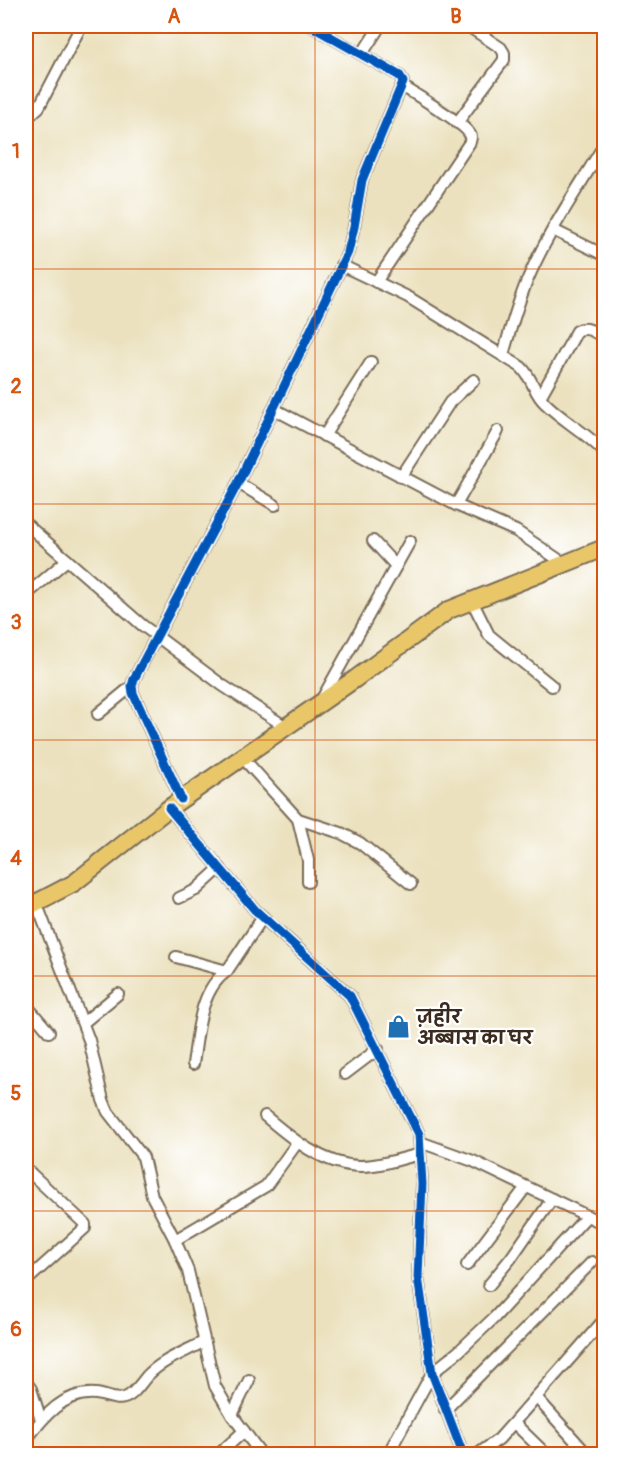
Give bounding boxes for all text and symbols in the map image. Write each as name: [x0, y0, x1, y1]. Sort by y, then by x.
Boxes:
text: A: [168, 4, 181, 29]
text: B: [450, 4, 462, 29]
text: 1: [12, 139, 20, 164]
text: 2: [10, 374, 22, 399]
text: 3: [10, 610, 22, 635]
text: 4: [10, 846, 22, 871]
place label: ज़हीर अब्बास का घर: [415, 1002, 535, 1050]
shop icon: ज़हीर अब्बास का घर: [386, 1014, 412, 1040]
text: 5: [11, 1081, 22, 1106]
text: 6: [10, 1317, 22, 1342]

